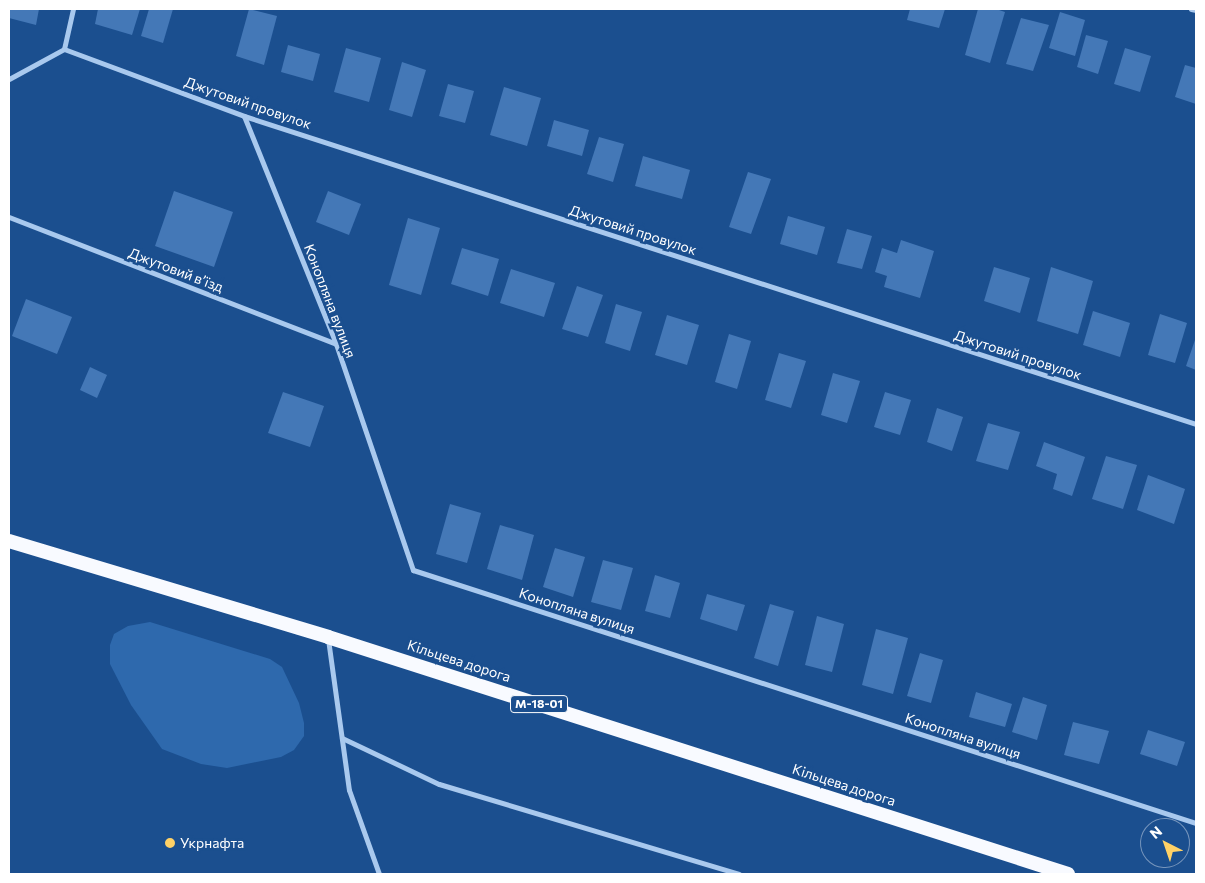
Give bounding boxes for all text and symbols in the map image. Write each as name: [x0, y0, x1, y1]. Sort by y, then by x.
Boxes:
street label: Джутовий провулок: [182, 73, 314, 133]
street label: Джутовий провулок: [567, 201, 699, 259]
street label: Конопляна вулиця: [301, 242, 359, 360]
street label: Джутовий в’їзд: [126, 244, 226, 296]
street label: Джутовий провулок: [952, 326, 1084, 384]
street label: Конопляна вулиця: [517, 584, 637, 638]
street label: Кільцева дорога: [405, 636, 513, 686]
road number: М-18-01: [509, 694, 569, 714]
street label: Конопляна вулиця: [903, 709, 1023, 763]
street label: Кільцева дорога: [790, 760, 898, 810]
north arrow: [1140, 818, 1190, 868]
text: N: [1146, 822, 1165, 842]
place label: Укрнафта: [180, 835, 244, 851]
marker: Укрнафта: [164, 837, 176, 849]

